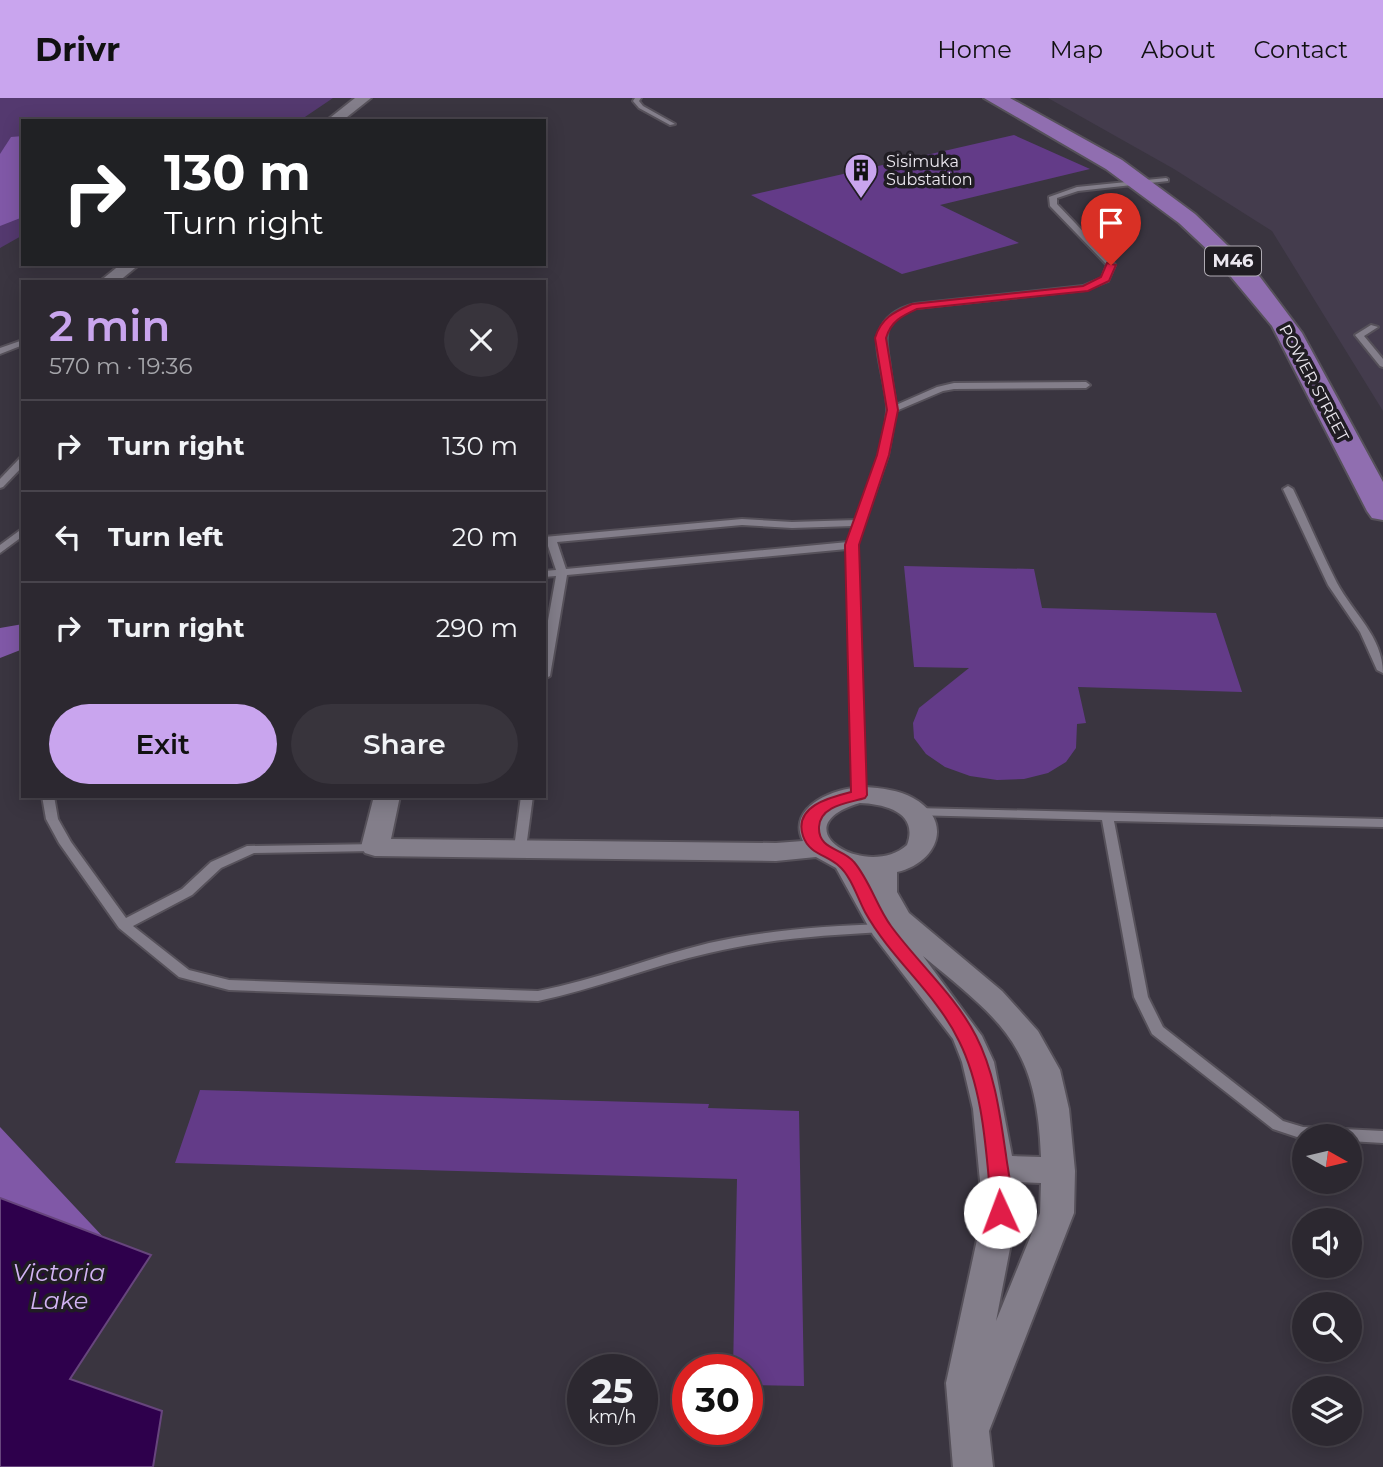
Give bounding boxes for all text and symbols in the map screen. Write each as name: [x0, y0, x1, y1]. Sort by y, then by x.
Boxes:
text: Drivr: [35, 29, 120, 69]
text: Home: [937, 35, 1012, 64]
text: Map: [1050, 35, 1103, 64]
text: About: [1141, 35, 1215, 64]
text: Contact: [1253, 35, 1348, 64]
text: 130 m: [164, 143, 311, 202]
icon: right: [49, 147, 140, 238]
building icon: Sisimuka Substation: [842, 151, 880, 200]
place label: Sisimuka Substation: [886, 152, 973, 189]
pin: [1081, 193, 1141, 265]
text: Turn right: [164, 203, 324, 242]
icon: arrive: [1092, 204, 1130, 242]
road number: M46: [1205, 246, 1261, 276]
text: 2 min: [49, 300, 170, 352]
button: close: [444, 303, 518, 377]
street label: POWER STREET: [1275, 321, 1353, 445]
text: 570 m · 19:36: [49, 352, 192, 380]
icon: right: [49, 427, 87, 465]
text: Turn right: [108, 430, 244, 462]
text: 130 m: [442, 430, 518, 462]
icon: left: [49, 518, 87, 556]
text: Turn left: [108, 521, 224, 553]
text: 20 m: [452, 521, 518, 553]
icon: right: [49, 609, 87, 647]
text: Turn right: [108, 612, 244, 644]
text: 290 m: [436, 612, 518, 644]
button: Exit: [49, 704, 277, 784]
button: Share: [291, 704, 518, 784]
north arrow: [1292, 1124, 1362, 1194]
map controls: [1292, 1124, 1362, 1446]
position arrow: [963, 1175, 1037, 1249]
button: sound: [1292, 1208, 1362, 1278]
water label: Victoria Lake: [13, 1258, 105, 1315]
button: search: [1292, 1292, 1362, 1362]
speed limit sign: 30: [672, 1354, 763, 1445]
text: 25: [592, 1369, 633, 1412]
button: layers: [1292, 1376, 1362, 1446]
text: km/h: [588, 1406, 637, 1428]

